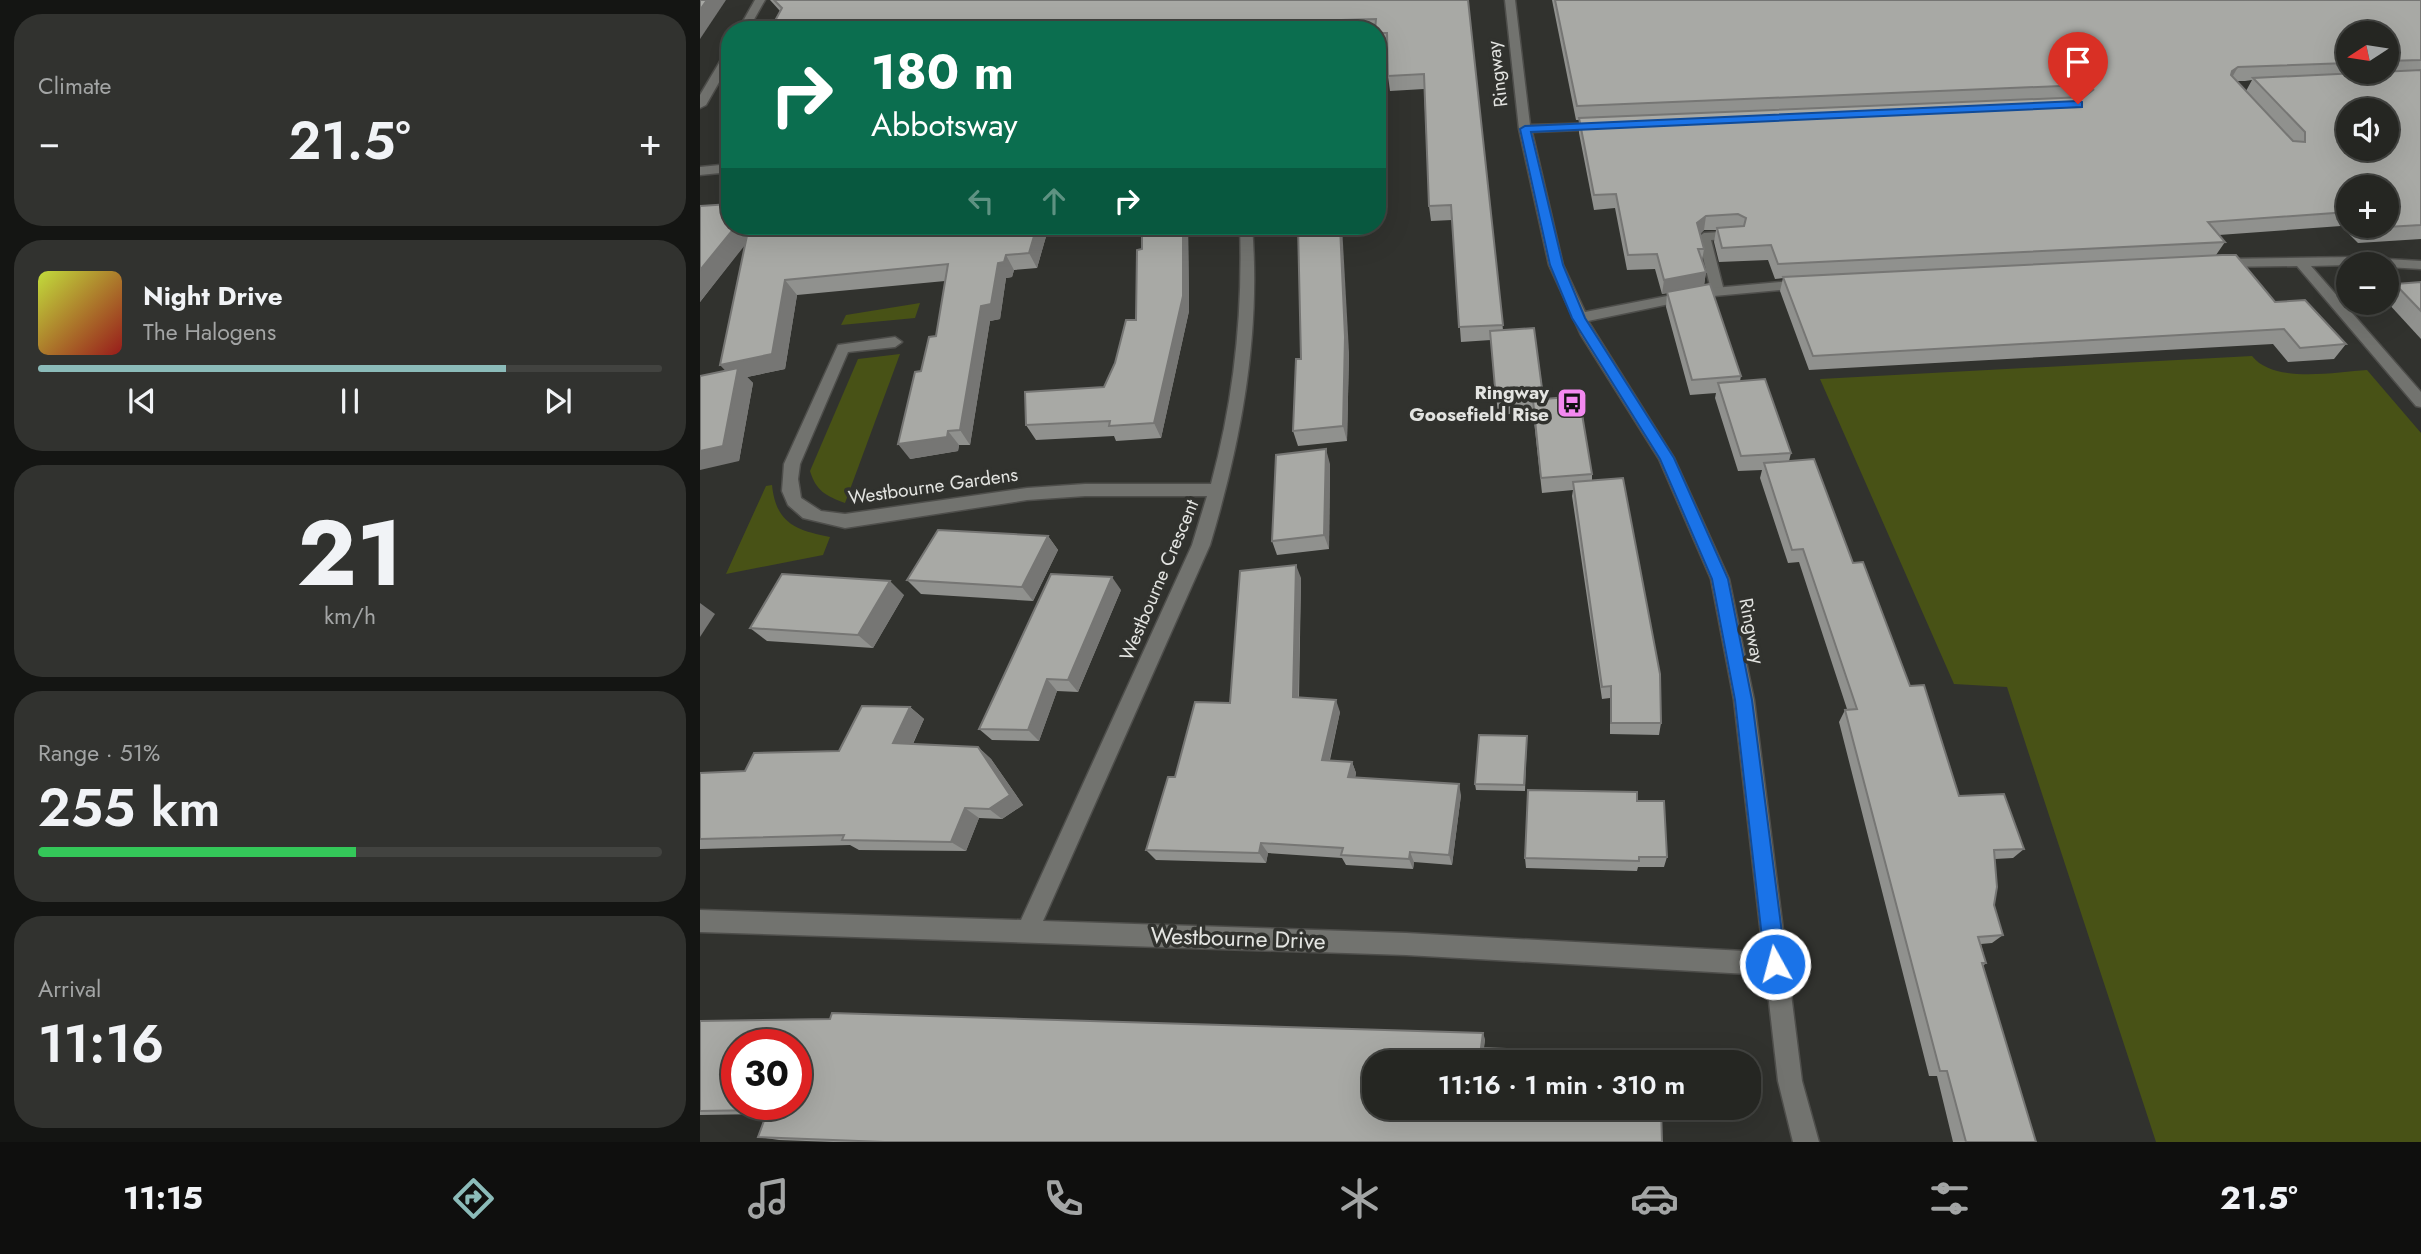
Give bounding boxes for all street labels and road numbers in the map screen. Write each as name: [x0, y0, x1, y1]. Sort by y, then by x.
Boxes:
street label: Ringway: [1479, 39, 1514, 109]
street label: Westbourne Gardens: [846, 461, 1020, 511]
street label: Westbourne Crescent: [1113, 495, 1205, 665]
street label: Ringway: [1732, 596, 1772, 667]
street label: Westbourne Drive: [1150, 918, 1326, 958]

